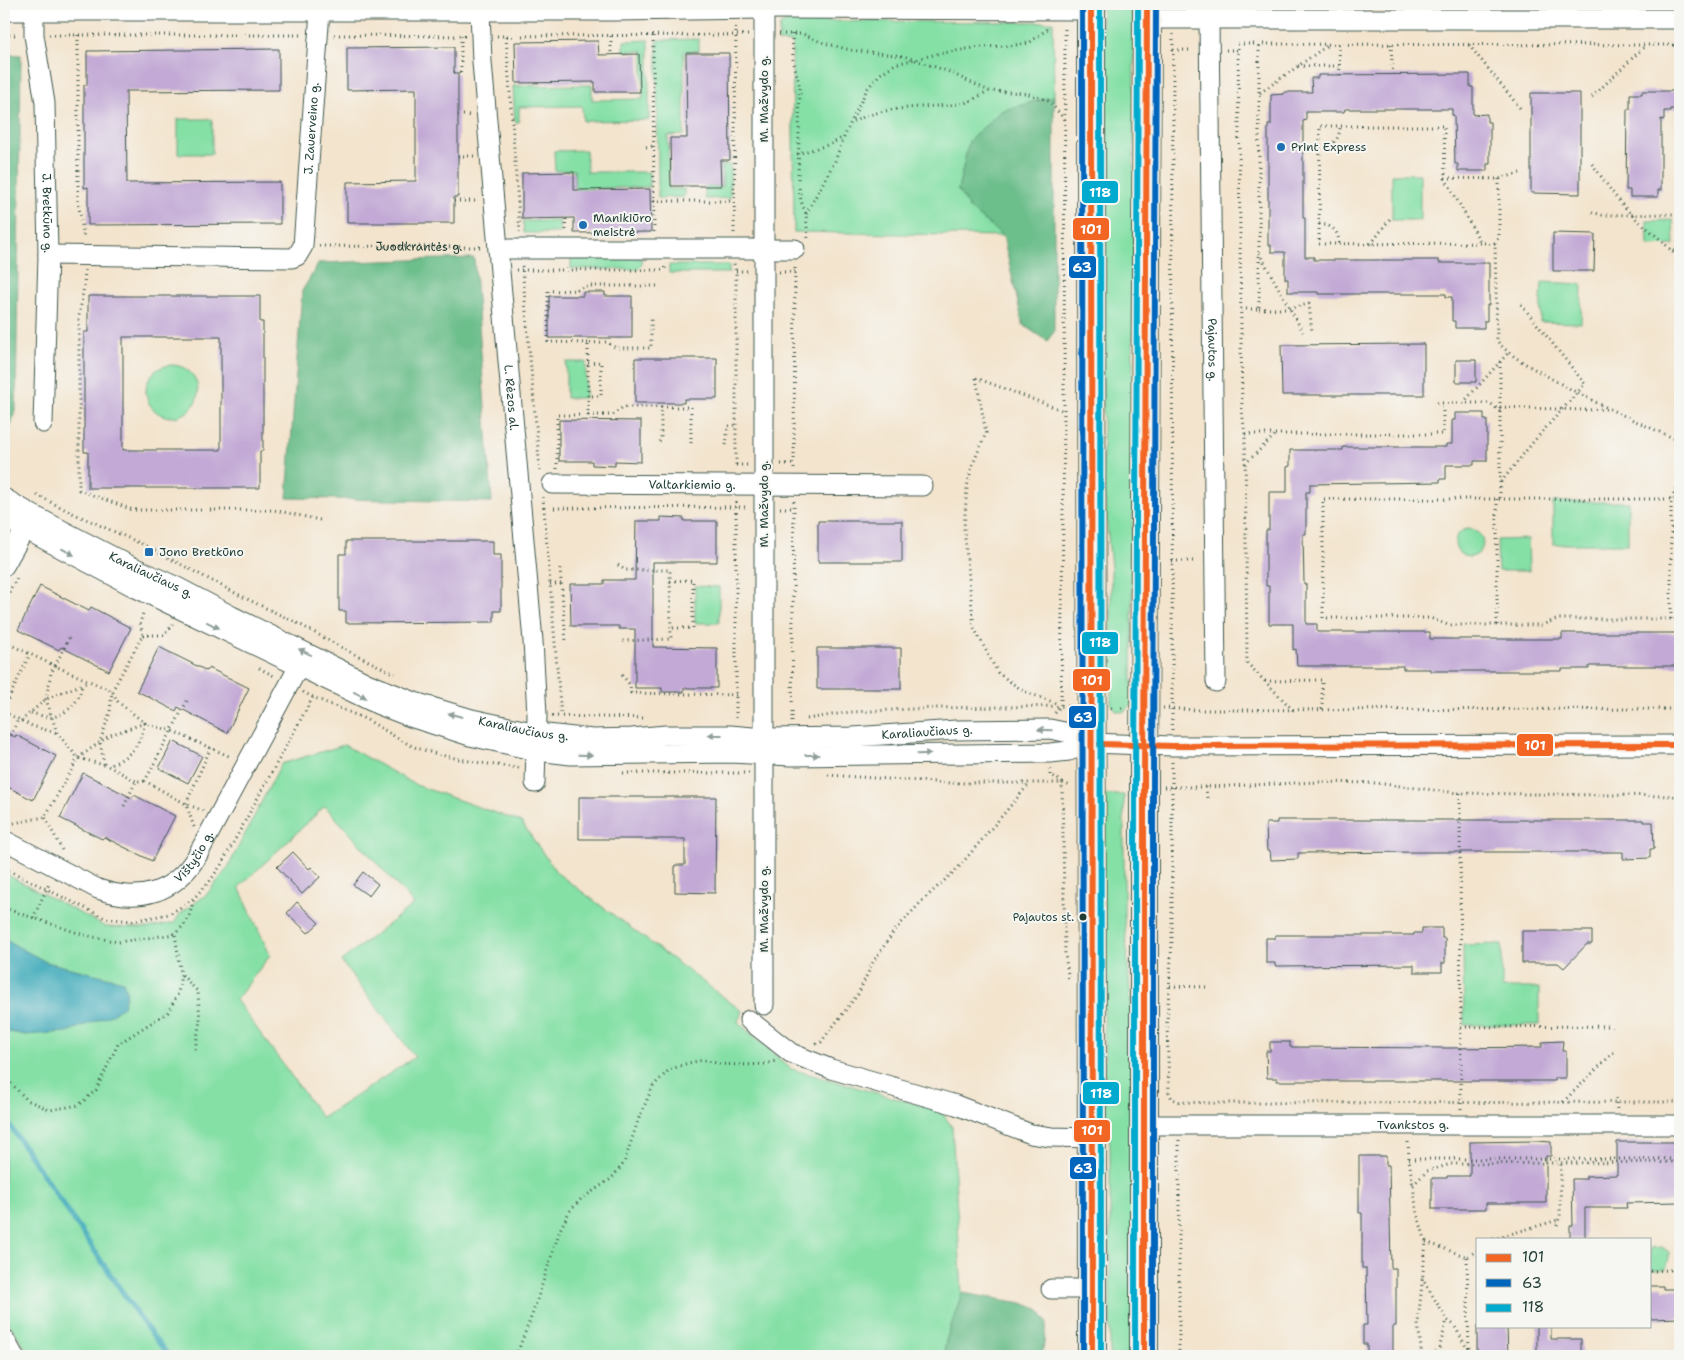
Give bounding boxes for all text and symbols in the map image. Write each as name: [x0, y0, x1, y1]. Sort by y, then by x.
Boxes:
street label: M. Mažvydo g.: [756, 56, 772, 142]
street label: J. Zauerveino g.: [300, 82, 323, 175]
place label: Print Express: [1291, 139, 1367, 155]
marker: Print Express: [1275, 141, 1287, 153]
street label: J. Bretkūno g.: [38, 173, 56, 253]
line badge: 118: [1081, 180, 1119, 204]
text: 118: [1089, 183, 1111, 201]
place label: Manikiūro meistrė: [593, 210, 651, 240]
line badge: 101: [1072, 217, 1110, 241]
marker: Manikiūro meistrė: [577, 219, 589, 231]
text: 101: [1080, 220, 1102, 238]
street label: Juodkrantės g.: [375, 238, 463, 255]
line badge: 63: [1068, 255, 1097, 279]
text: 63: [1072, 258, 1092, 276]
street label: Pajautos g.: [1204, 318, 1221, 382]
street label: L. Rėzos al.: [500, 364, 522, 431]
street label: M. Mažvydo g.: [756, 461, 772, 547]
street label: Valtarkiemio g.: [648, 477, 736, 493]
place label: Jono Bretkūno: [159, 544, 244, 560]
marker: Jono Bretkūno: [143, 546, 155, 558]
one-way arrow: [61, 548, 75, 556]
street label: Karaliaučiaus g.: [106, 548, 196, 602]
one-way arrow: [206, 621, 220, 629]
line badge: 118: [1081, 631, 1119, 655]
text: 118: [1089, 633, 1111, 651]
one-way arrow: [298, 648, 313, 657]
line badge: 101: [1072, 668, 1111, 692]
text: 101: [1081, 671, 1103, 689]
one-way arrow: [353, 691, 367, 699]
line badge: 63: [1068, 705, 1097, 729]
text: 63: [1073, 708, 1093, 726]
one-way arrow: [448, 710, 463, 718]
street label: Karaliaučiaus g.: [477, 713, 569, 744]
street label: Karaliaučiaus g.: [881, 722, 973, 743]
one-way arrow: [1037, 725, 1053, 733]
one-way arrow: [707, 731, 723, 739]
line badge: 101: [1516, 733, 1554, 757]
text: 101: [1524, 736, 1546, 754]
one-way arrow: [917, 749, 933, 757]
one-way arrow: [577, 751, 593, 759]
one-way arrow: [805, 751, 821, 759]
street label: Vištyčio g.: [171, 828, 217, 886]
street label: M. Mažvydo g.: [756, 866, 772, 952]
place label: Pajautos st.: [1013, 910, 1074, 925]
marker: Pajautos st.: [1078, 912, 1088, 922]
line badge: 118: [1082, 1081, 1120, 1105]
text: 118: [1090, 1084, 1112, 1102]
street label: Tvankstos g.: [1377, 1117, 1449, 1133]
line badge: 101: [1073, 1119, 1111, 1143]
text: 101: [1081, 1121, 1103, 1139]
line badge: 63: [1069, 1156, 1097, 1180]
text: 63: [1073, 1159, 1093, 1177]
legend: [1476, 1238, 1652, 1328]
text: 101: [1522, 1247, 1544, 1267]
text: 63: [1522, 1273, 1542, 1293]
text: 118: [1522, 1297, 1544, 1317]

